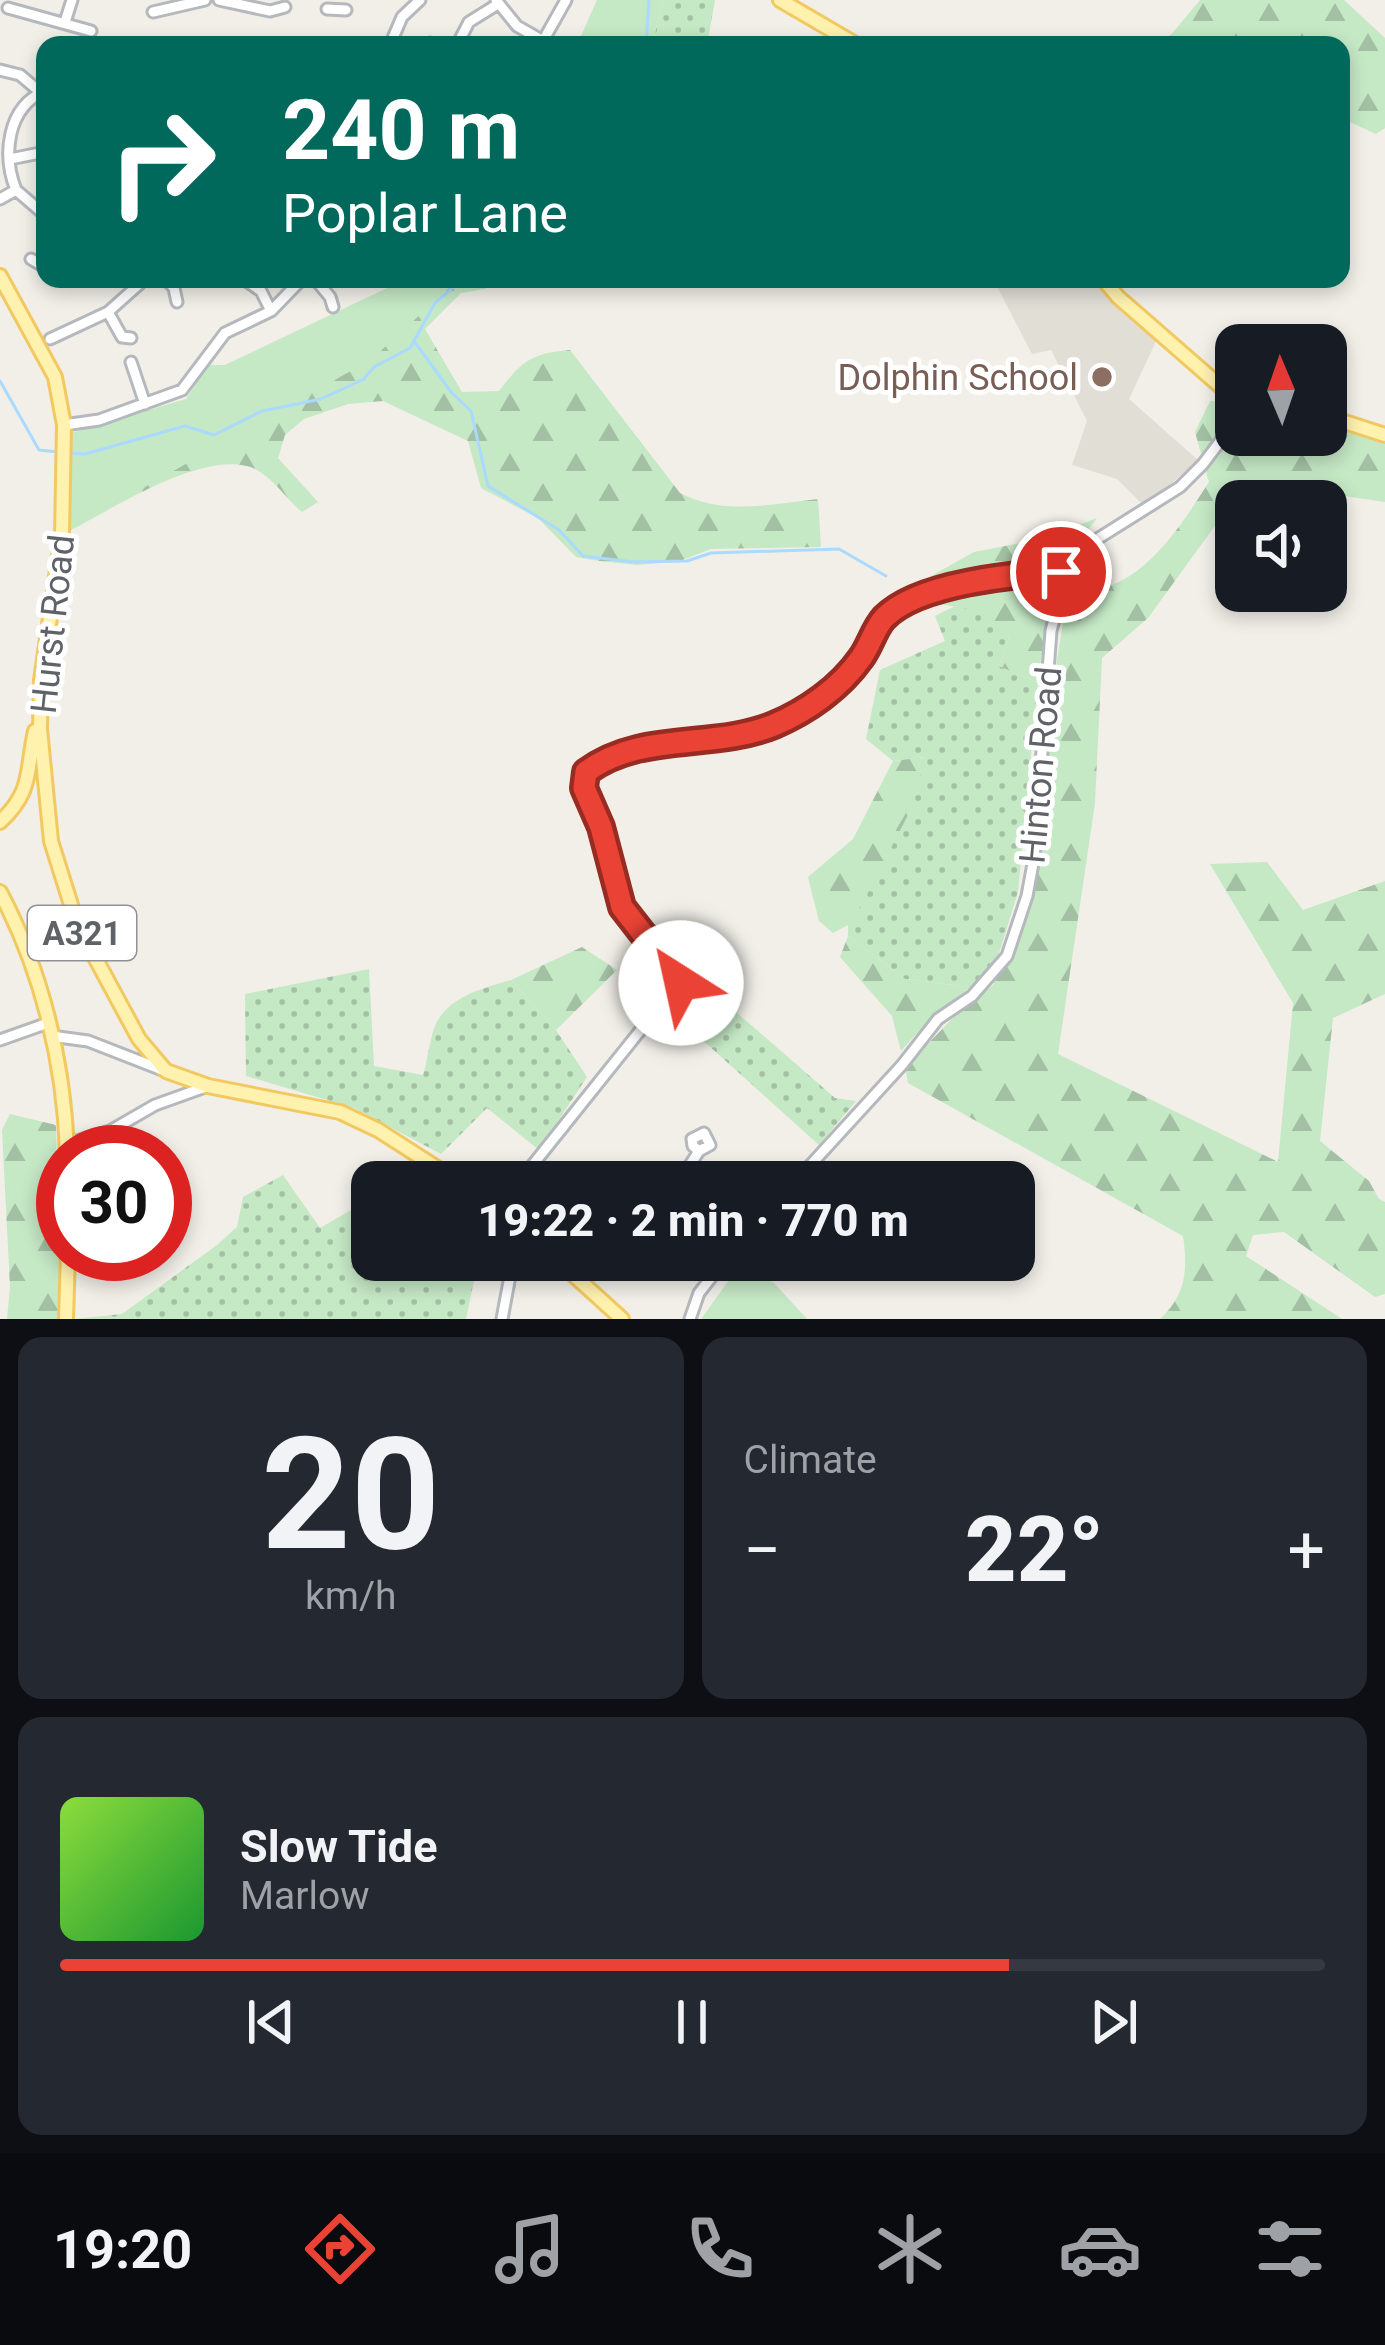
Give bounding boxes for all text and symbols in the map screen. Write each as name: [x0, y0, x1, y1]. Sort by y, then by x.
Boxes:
text: 240 m: [282, 81, 520, 180]
icon: right: [84, 84, 240, 240]
text: Poplar Lane: [282, 182, 568, 245]
north arrow: [1215, 324, 1347, 456]
map controls: [1215, 324, 1347, 612]
place label: Dolphin School: [838, 357, 1078, 399]
marker: Dolphin School: [1089, 364, 1115, 390]
button: sound: [1215, 480, 1347, 612]
pin: [1010, 521, 1112, 623]
street label: Hurst Road: [23, 533, 83, 716]
icon: arrive: [1028, 539, 1094, 605]
street label: Hinton Road: [1011, 665, 1071, 865]
road number: A321: [28, 906, 136, 960]
position arrow: [618, 920, 744, 1046]
speed limit sign: 30: [36, 1125, 192, 1281]
text: 19:22 · 2 min · 770 m: [477, 1194, 909, 1247]
text: 20: [261, 1403, 440, 1586]
text: Climate: [744, 1437, 877, 1483]
text: 22°: [965, 1498, 1104, 1603]
text: −: [744, 1512, 781, 1589]
text: +: [1288, 1512, 1325, 1589]
text: km/h: [305, 1573, 397, 1619]
text: Slow Tide: [240, 1820, 438, 1873]
text: Marlow: [240, 1873, 370, 1919]
icon: previous: [238, 1989, 304, 2055]
icon: pause: [659, 1989, 725, 2055]
icon: next: [1081, 1989, 1147, 2055]
icon: directions: [298, 2207, 382, 2291]
icon: music: [488, 2207, 572, 2291]
icon: phone: [678, 2207, 762, 2291]
icon: climate: [868, 2207, 952, 2291]
icon: car: [1058, 2207, 1142, 2291]
icon: filters: [1248, 2207, 1332, 2291]
text: 19:20: [53, 2218, 192, 2281]

